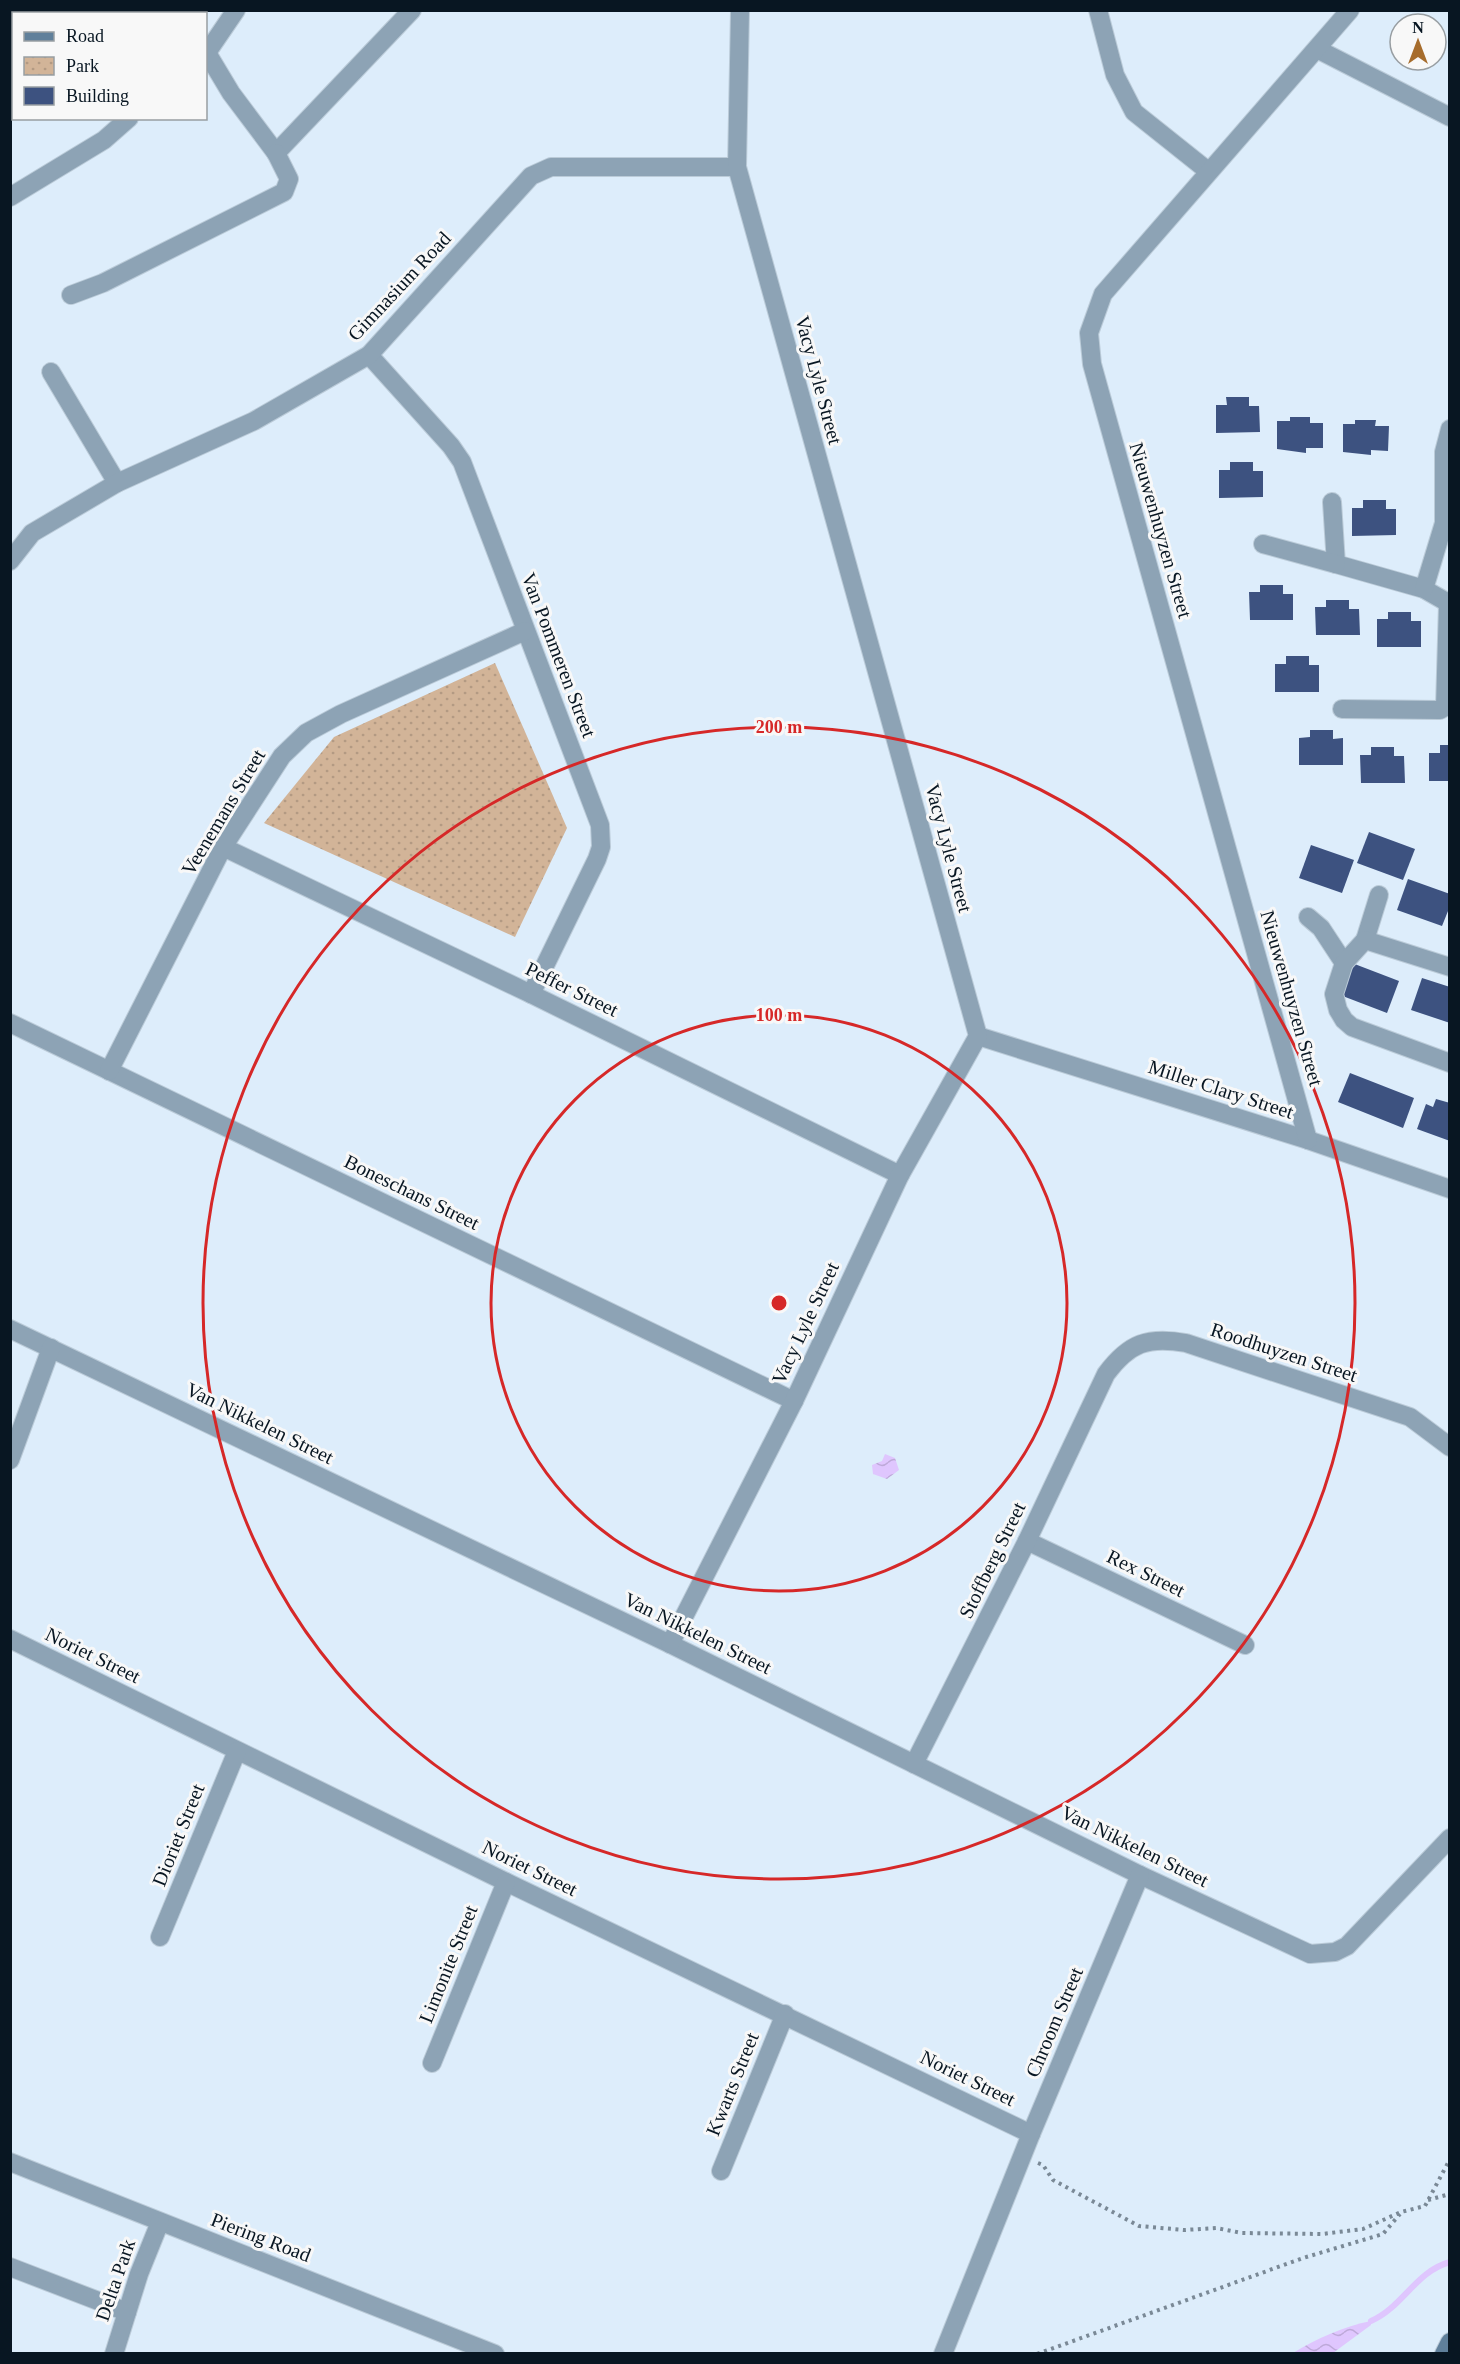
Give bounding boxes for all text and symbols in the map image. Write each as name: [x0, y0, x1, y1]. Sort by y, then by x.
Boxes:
legend: [12, 12, 207, 120]
north arrow: [1388, 12, 1448, 72]
text: N: [1412, 19, 1424, 36]
text: Road: [66, 26, 104, 46]
text: Park: [66, 56, 99, 76]
text: Building: [66, 86, 129, 106]
street label: Gimnasium Road: [343, 227, 455, 345]
street label: Vacy Lyle Street: [790, 313, 847, 447]
street label: Nieuwenhuyzen Street: [1124, 440, 1197, 621]
street label: Van Pommeren Street: [517, 570, 601, 741]
text: 200 m: [756, 717, 802, 737]
street label: Veenemans Street: [177, 745, 269, 879]
street label: Vacy Lyle Street: [920, 781, 977, 915]
street label: Nieuwenhuyzen Street: [1255, 908, 1328, 1089]
street label: Peffer Street: [522, 957, 622, 1021]
text: 100 m: [756, 1005, 802, 1025]
street label: Miller Clary Street: [1145, 1055, 1297, 1124]
street label: Boneschans Street: [341, 1150, 483, 1234]
street label: Vacy Lyle Street: [767, 1258, 844, 1388]
centre of rings: [769, 1293, 789, 1313]
street label: Roodhuyzen Street: [1208, 1318, 1360, 1387]
street label: Van Nikkelen Street: [183, 1378, 338, 1468]
street label: Stoffberg Street: [954, 1498, 1031, 1622]
street label: Rex Street: [1103, 1545, 1189, 1601]
street label: Van Nikkelen Street: [621, 1588, 776, 1678]
street label: Noriet Street: [42, 1623, 144, 1688]
street label: Dioriet Street: [148, 1780, 209, 1889]
street label: Van Nikkelen Street: [1058, 1801, 1213, 1891]
street label: Noriet Street: [479, 1836, 581, 1901]
street label: Limonite Street: [414, 1902, 482, 2026]
street label: Chroom Street: [1021, 1963, 1087, 2080]
street label: Kwarts Street: [701, 2029, 763, 2139]
street label: Noriet Street: [917, 2046, 1019, 2111]
street label: Piering Road: [208, 2208, 314, 2267]
street label: Delta Park: [91, 2236, 139, 2324]

